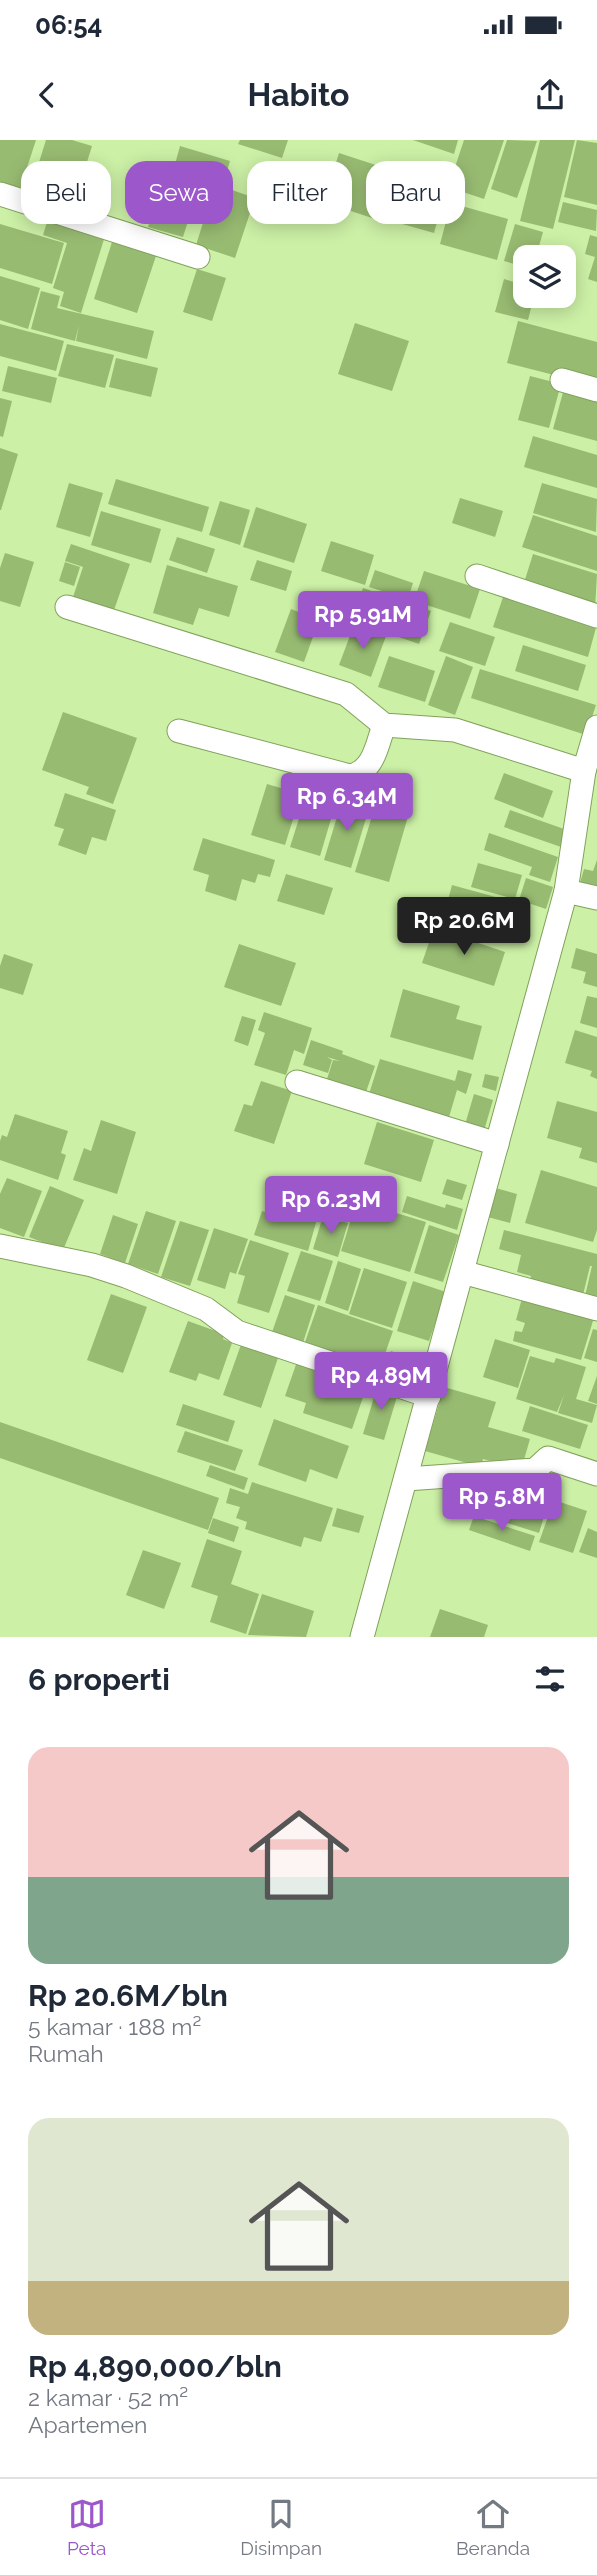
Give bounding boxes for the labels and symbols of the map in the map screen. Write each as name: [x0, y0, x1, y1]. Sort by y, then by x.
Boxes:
pin: Rp 5.91M: [291, 592, 435, 651]
pin: Rp 6.34M: [275, 774, 419, 833]
pin: Rp 20.6M: [392, 898, 536, 957]
pin: Rp 6.23M: [259, 1176, 403, 1236]
pin: Rp 4.89M: [309, 1352, 453, 1412]
pin: Rp 5.8M: [437, 1474, 567, 1533]

